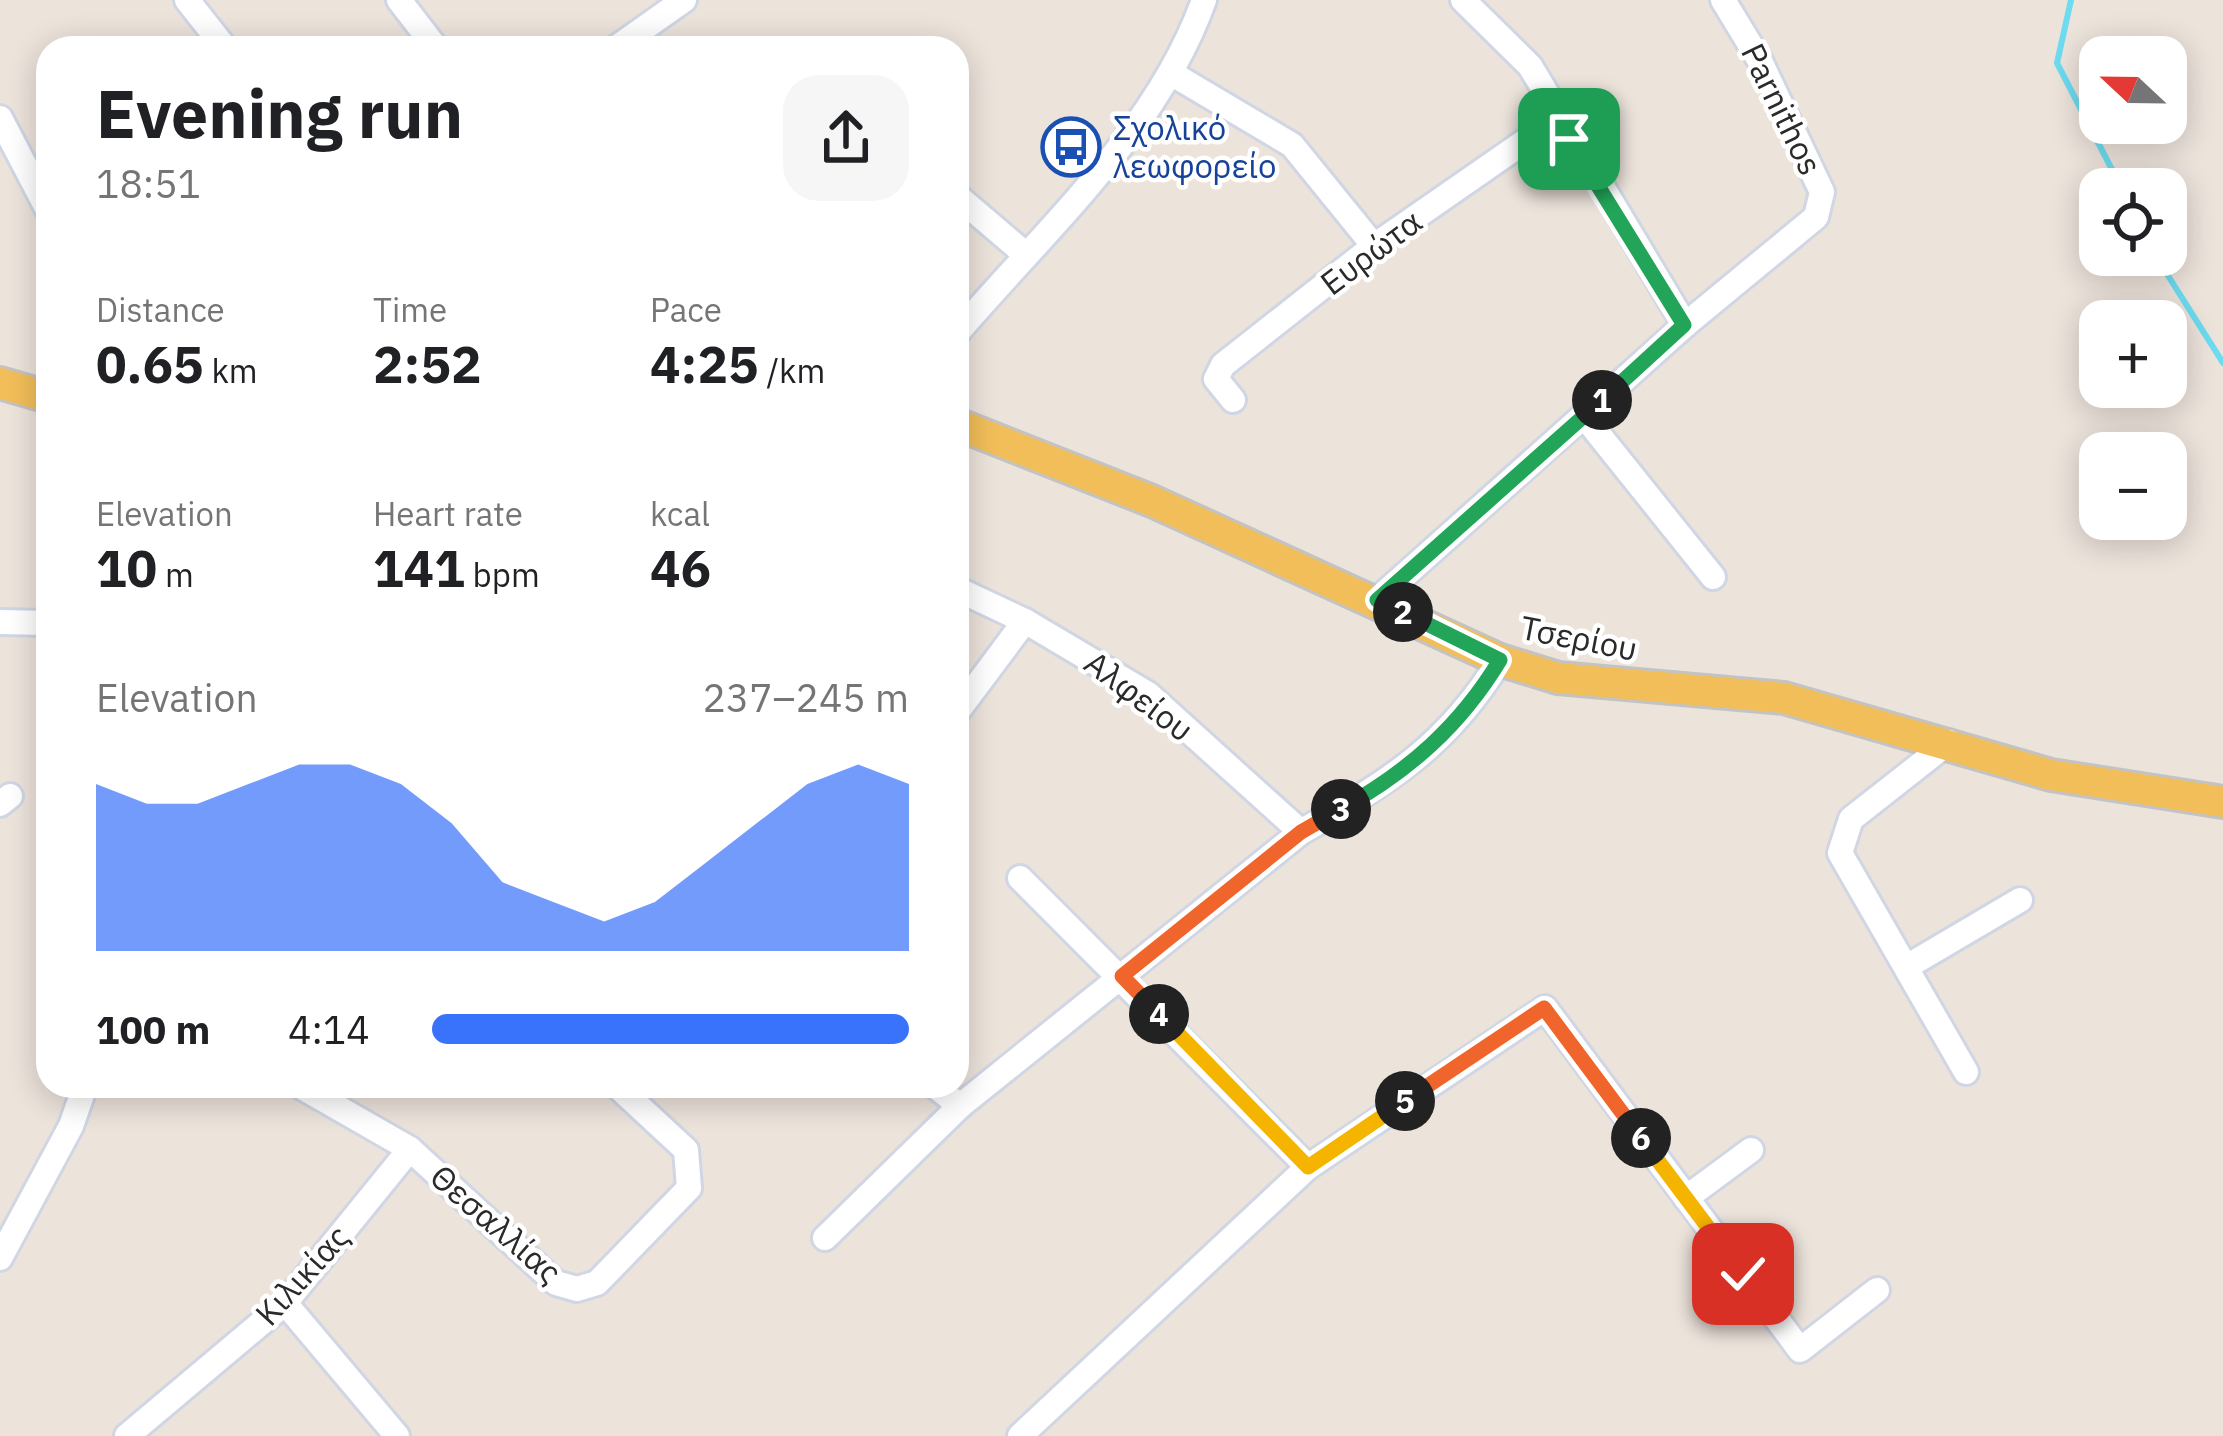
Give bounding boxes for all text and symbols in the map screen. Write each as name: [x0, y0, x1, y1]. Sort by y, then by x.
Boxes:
street label: Parnithos: [1732, 36, 1833, 182]
north arrow: [2079, 36, 2187, 144]
map controls: [2079, 36, 2187, 540]
text: Evening run: [96, 70, 463, 156]
button: share: [783, 75, 909, 201]
pin: [1518, 88, 1620, 190]
place label: Σχολικό λεωφορείο: [1113, 106, 1277, 187]
icon: arrive: [1536, 106, 1602, 172]
bus stop icon: Σχολικό λεωφορείο: [1040, 116, 1102, 178]
text: 18:51: [96, 158, 201, 209]
button: locate: [2079, 168, 2187, 276]
street label: Ευρώτα: [1311, 199, 1430, 304]
text: Distance: [96, 288, 225, 331]
text: Time: [373, 288, 447, 331]
text: Pace: [650, 288, 722, 331]
button: +: [2079, 300, 2187, 408]
text: 0.65: [96, 331, 204, 397]
text: 2:52: [373, 331, 482, 397]
text: 4:25: [650, 331, 759, 397]
text: km: [204, 349, 258, 392]
text: /km: [759, 349, 825, 392]
pin: 1: [1572, 370, 1632, 430]
text: 1: [1592, 378, 1612, 421]
button: −: [2079, 432, 2187, 540]
text: Elevation: [96, 492, 233, 535]
text: Heart rate: [373, 492, 523, 535]
text: kcal: [650, 492, 710, 535]
text: 10: [96, 535, 157, 601]
text: 141: [373, 535, 465, 601]
text: 46: [650, 535, 711, 601]
text: m: [157, 553, 194, 596]
text: bpm: [465, 553, 540, 596]
pin: 2: [1373, 582, 1433, 642]
text: 2: [1393, 590, 1413, 633]
street label: Τσερίου: [1517, 605, 1641, 670]
street label: Αλφείου: [1076, 641, 1202, 751]
text: Elevation: [96, 672, 258, 723]
text: 237–245 m: [702, 672, 909, 723]
pin: 3: [1311, 779, 1371, 839]
text: 3: [1331, 787, 1351, 830]
pin: 4: [1129, 984, 1189, 1044]
text: 4: [1149, 992, 1169, 1035]
text: 100 m: [96, 1004, 210, 1055]
text: 4:14: [288, 1004, 370, 1055]
pin: 5: [1375, 1071, 1435, 1131]
text: 5: [1395, 1079, 1415, 1122]
pin: 6: [1611, 1108, 1671, 1168]
text: 6: [1631, 1116, 1651, 1159]
street label: Θεσαλλίας: [421, 1155, 571, 1293]
street label: Κιλικίας: [245, 1215, 358, 1334]
pin: [1692, 1223, 1794, 1325]
icon: check: [1710, 1241, 1776, 1307]

